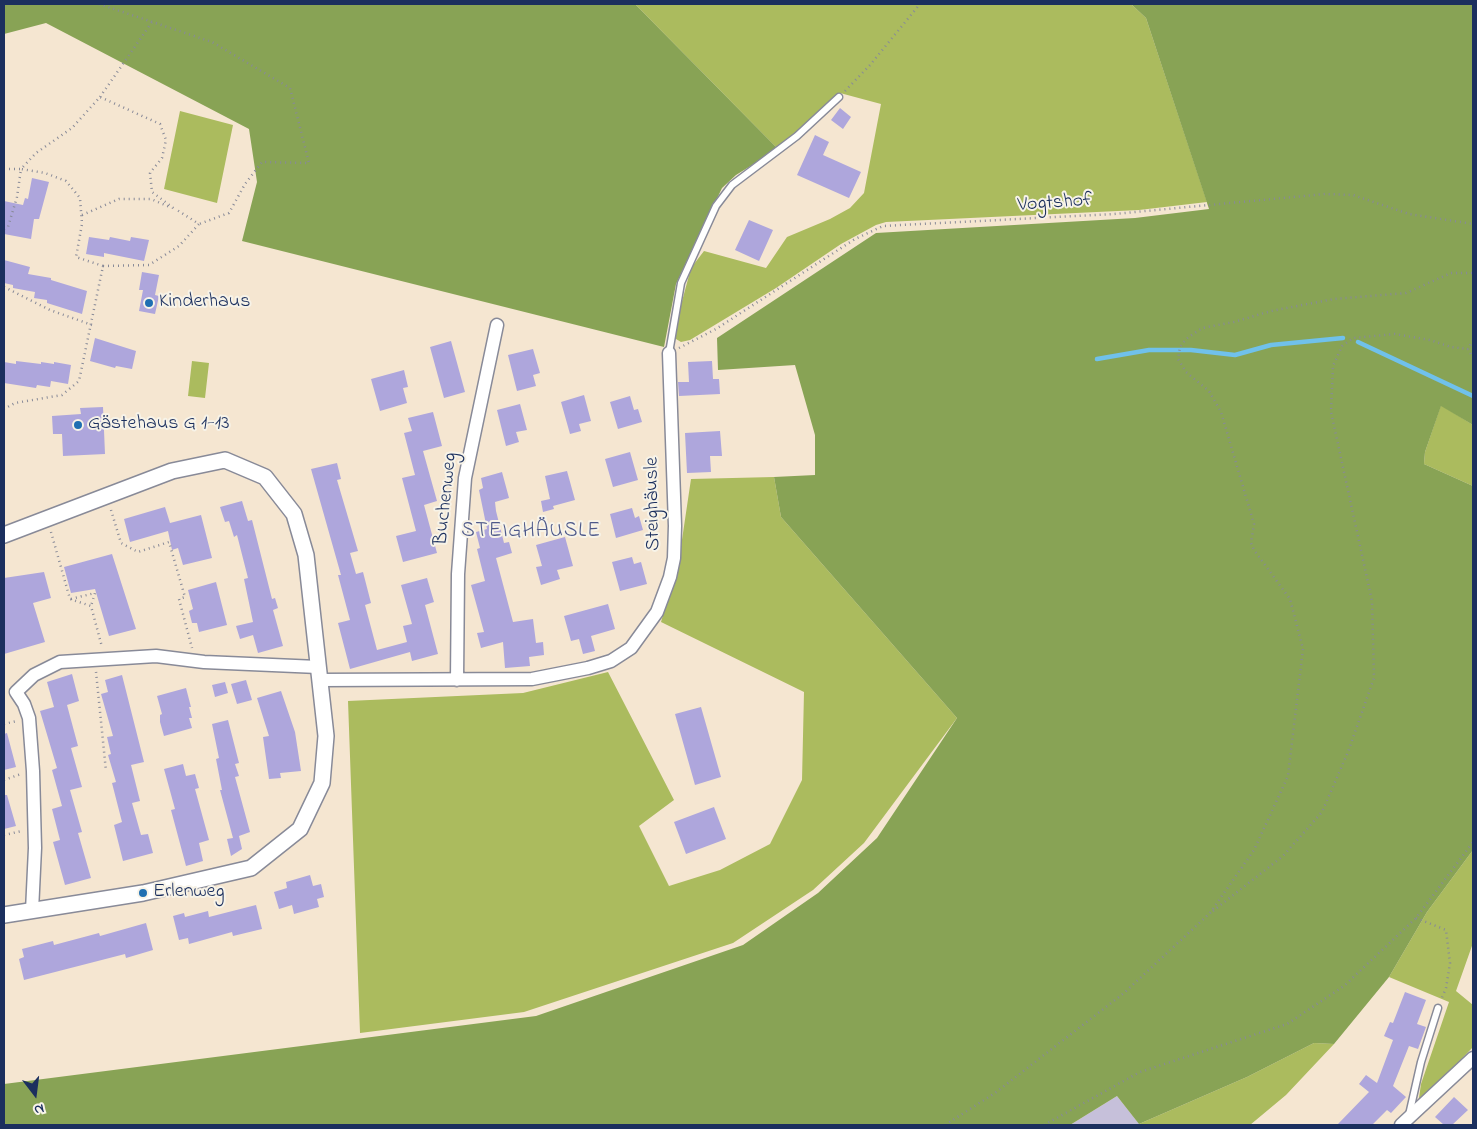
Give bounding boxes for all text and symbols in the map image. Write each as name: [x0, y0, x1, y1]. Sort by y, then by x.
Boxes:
street label: Vogtshof: [1017, 189, 1093, 219]
place label: Kinderhaus: [159, 291, 250, 315]
marker: Kinderhaus: [143, 297, 155, 309]
place label: Gästehaus G 1-13: [88, 413, 229, 437]
marker: Gästehaus G 1-13: [72, 419, 84, 431]
street label: Buchenweg: [430, 451, 464, 547]
street label: Steighäusle: [641, 457, 667, 551]
district label: STEIGHÄUSLE: [460, 520, 602, 546]
place label: Erlenweg: [153, 881, 225, 905]
marker: Erlenweg: [137, 887, 149, 899]
north arrow: [10, 1069, 60, 1119]
text: N: [32, 1098, 46, 1120]

